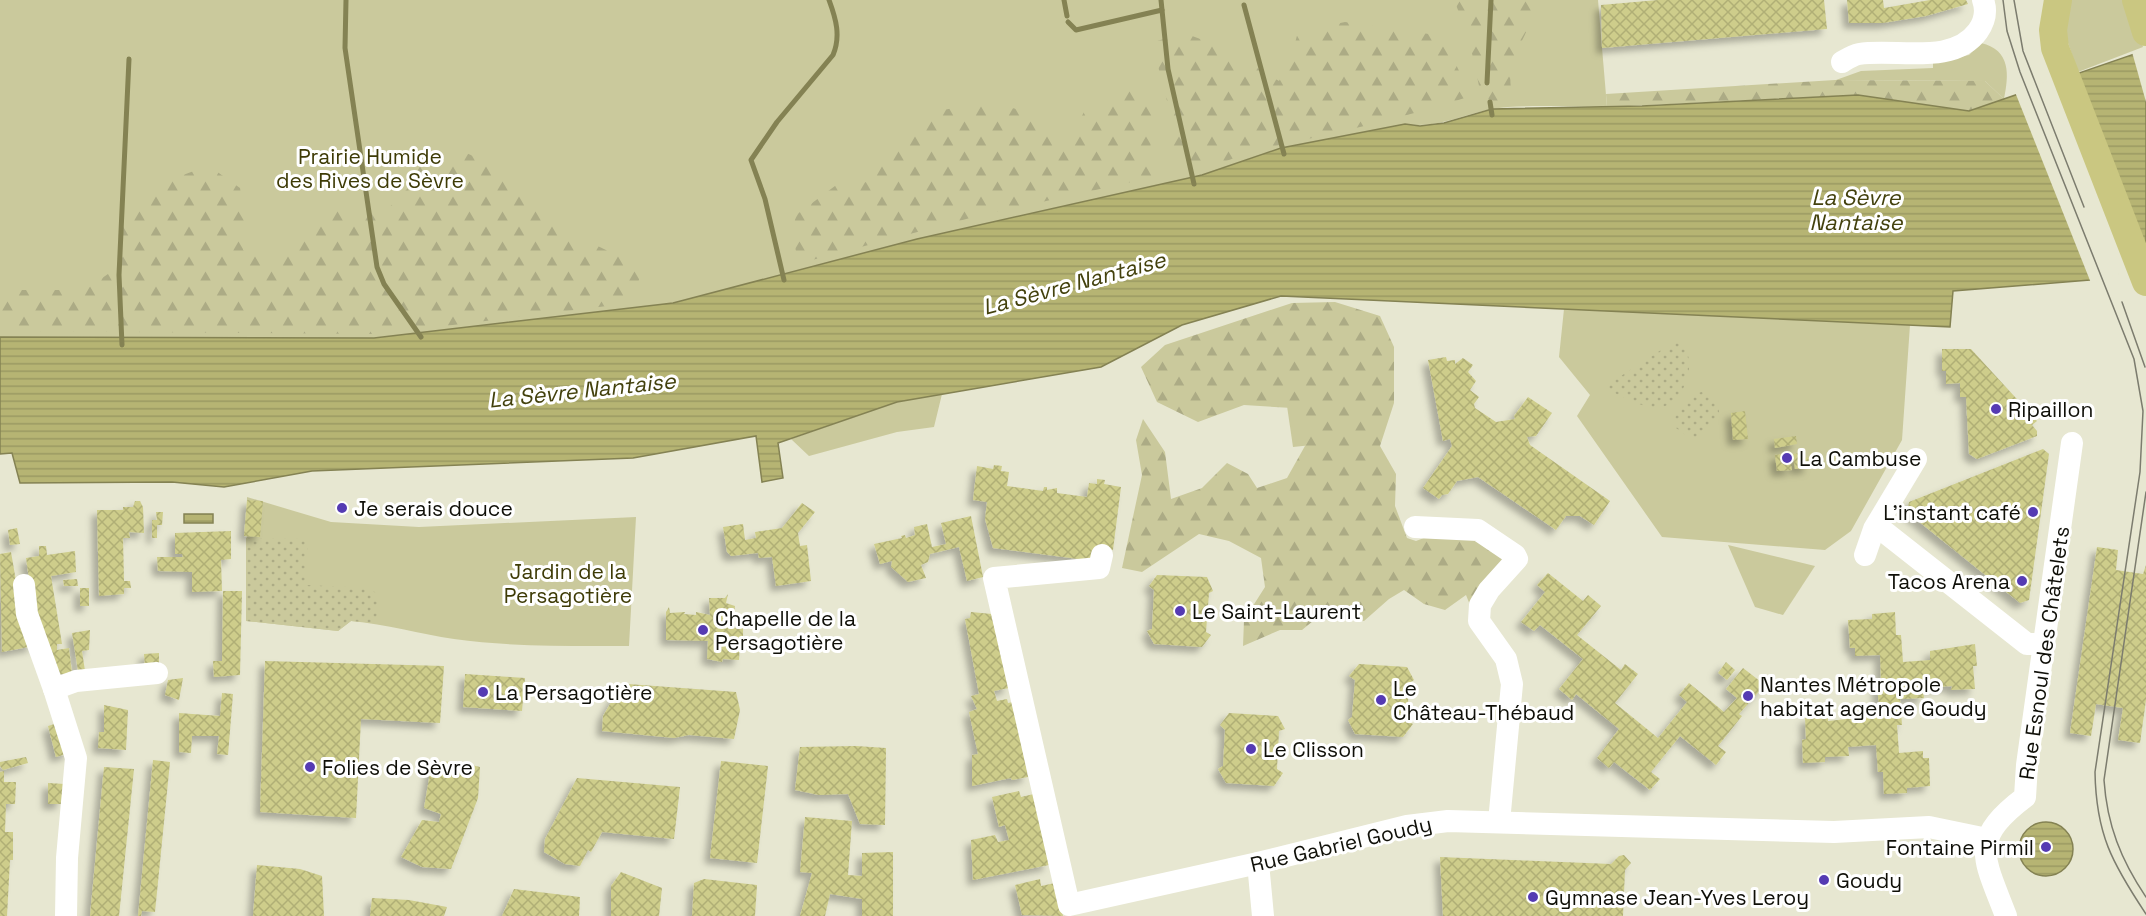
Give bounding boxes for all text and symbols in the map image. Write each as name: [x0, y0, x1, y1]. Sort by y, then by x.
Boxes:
park label: Prairie Humide des Rives de Sèvre: [276, 143, 464, 194]
water label: La Sèvre Nantaise: [1809, 183, 1904, 236]
water label: La Sèvre Nantaise: [980, 245, 1169, 321]
water label: La Sèvre Nantaise: [487, 366, 678, 414]
place label: Ripaillon: [2008, 396, 2093, 423]
marker: Ripaillon: [1989, 402, 2003, 416]
place label: La Cambuse: [1799, 445, 1921, 472]
marker: La Cambuse: [1780, 451, 1794, 465]
place label: Je serais douce: [354, 495, 513, 522]
place label: L’instant café: [1883, 499, 2021, 526]
marker: Je serais douce: [335, 501, 349, 515]
marker: L’instant café: [2026, 505, 2040, 519]
street label: Rue Esnoul des Châtelets: [2013, 524, 2075, 782]
park label: Jardin de la Persagotière: [504, 558, 632, 609]
place label: Tacos Arena: [1888, 568, 2010, 595]
marker: Tacos Arena: [2015, 574, 2029, 588]
place label: Le Saint-Laurent: [1192, 598, 1361, 625]
marker: Le Saint-Laurent: [1173, 604, 1187, 618]
place label: Chapelle de la Persagotière: [715, 605, 856, 656]
marker: Chapelle de la Persagotière: [696, 623, 710, 637]
place label: Nantes Métropole habitat agence Goudy: [1760, 671, 1987, 722]
place label: Le Château-Thébaud: [1393, 675, 1574, 726]
place label: La Persagotière: [495, 679, 652, 706]
marker: La Persagotière: [476, 685, 490, 699]
marker: Nantes Métropole habitat agence Goudy: [1741, 689, 1755, 703]
marker: Le Château-Thébaud: [1374, 693, 1388, 707]
place label: Le Clisson: [1263, 736, 1364, 763]
marker: Le Clisson: [1244, 742, 1258, 756]
place label: Folies de Sèvre: [322, 754, 473, 781]
marker: Folies de Sèvre: [303, 760, 317, 774]
street label: Rue Gabriel Goudy: [1248, 810, 1434, 878]
place label: Fontaine Pirmil: [1886, 834, 2034, 861]
marker: Fontaine Pirmil: [2039, 840, 2053, 854]
place label: Goudy: [1836, 867, 1902, 894]
marker: Goudy: [1817, 873, 1831, 887]
place label: Gymnase Jean-Yves Leroy: [1545, 884, 1809, 911]
marker: Gymnase Jean-Yves Leroy: [1526, 890, 1540, 904]

